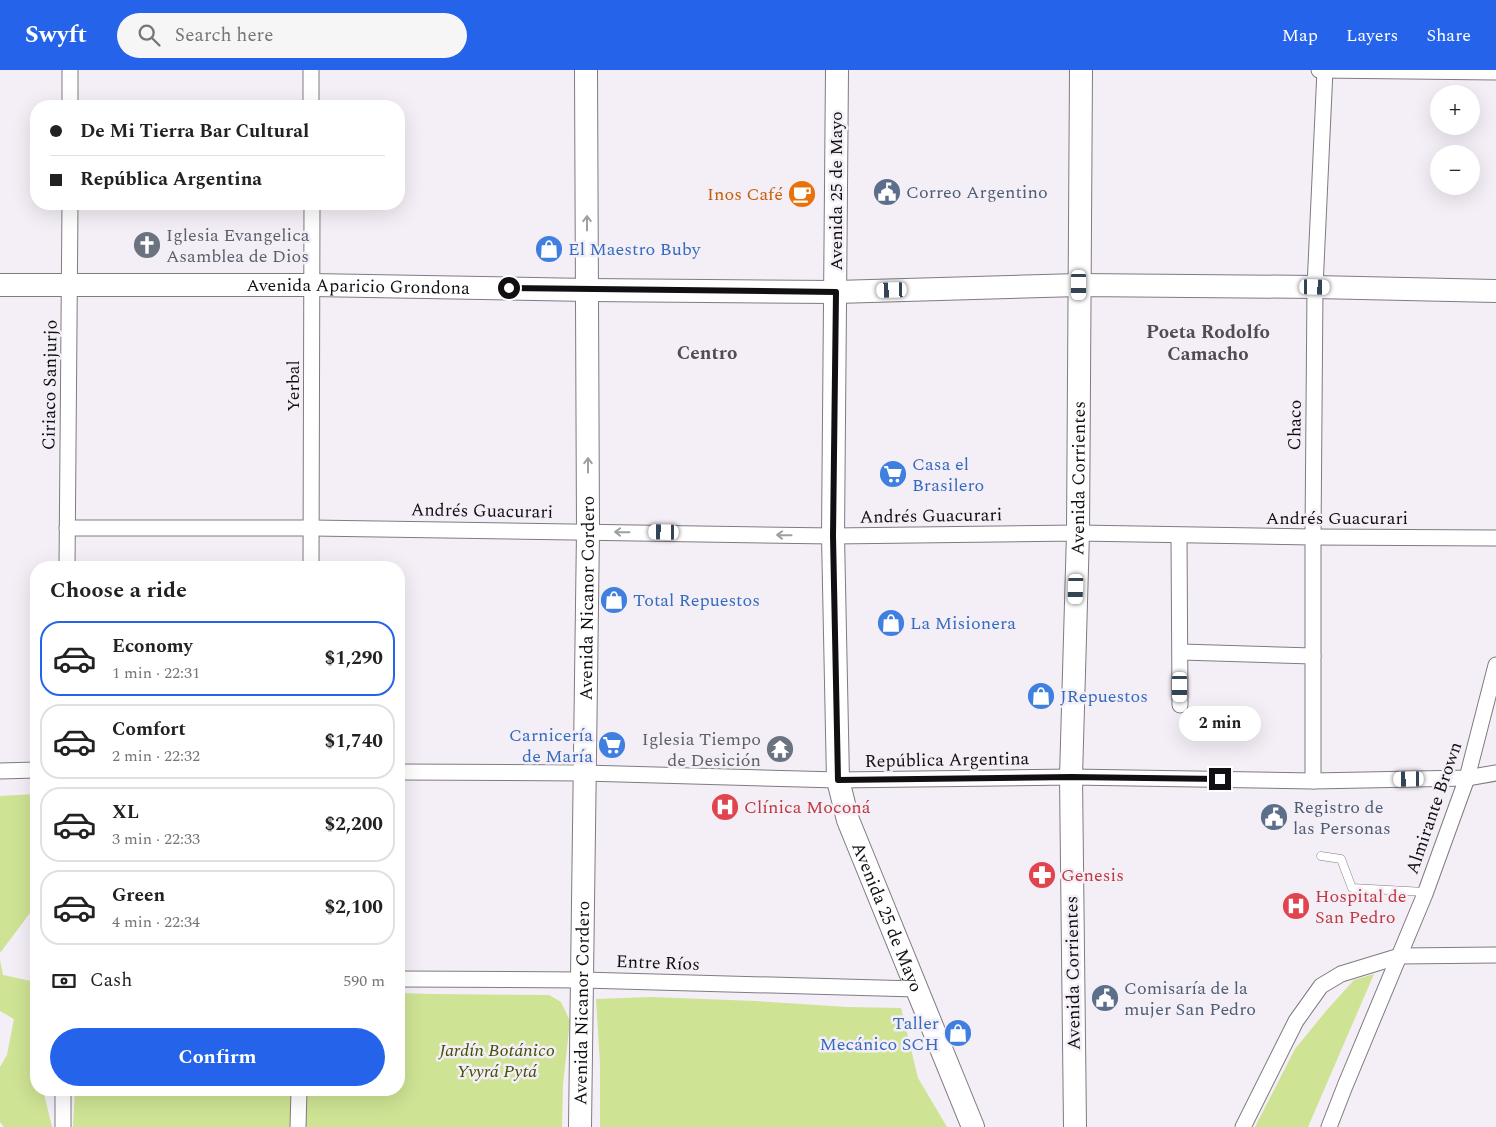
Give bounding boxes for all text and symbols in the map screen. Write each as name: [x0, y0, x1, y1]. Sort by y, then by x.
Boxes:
search box: [117, 13, 467, 58]
text: Swyft: [25, 17, 87, 53]
icon: search: [135, 21, 163, 49]
text: Search here: [175, 21, 273, 50]
text: Map: [1282, 22, 1318, 49]
text: Layers: [1346, 22, 1398, 49]
text: Share: [1426, 22, 1471, 49]
map controls: [1430, 85, 1480, 195]
button: +: [1430, 85, 1480, 135]
street label: Avenida 25 de Mayo: [823, 111, 850, 271]
text: De Mi Tierra Bar Cultural: [80, 117, 309, 146]
button: −: [1430, 145, 1480, 195]
text: República Argentina: [80, 165, 262, 194]
public building icon: Correo Argentino: [872, 177, 902, 207]
cafe icon: Inos Café: [787, 179, 817, 209]
place label: Correo Argentino: [906, 179, 1048, 206]
place label: Inos Café: [707, 181, 783, 208]
one-way arrow: [583, 216, 592, 232]
place label: Iglesia Evangelica Asamblea de Dios: [166, 222, 310, 270]
church icon: Iglesia Evangelica Asamblea de Dios: [132, 230, 162, 260]
shop icon: El Maestro Buby: [534, 234, 564, 264]
place label: El Maestro Buby: [568, 236, 702, 263]
car: [1071, 270, 1086, 300]
street label: Avenida Aparicio Grondona: [246, 271, 470, 301]
route start: [498, 277, 520, 299]
car: [1299, 279, 1330, 295]
car: [876, 282, 907, 298]
district label: Poeta Rodolfo Camacho: [1146, 318, 1270, 369]
street label: Ciriaco Sanjurjo: [35, 320, 65, 450]
district label: Centro: [677, 339, 737, 368]
street label: Yerbal: [280, 360, 307, 412]
street label: Chaco: [1281, 399, 1309, 451]
street label: Avenida Corrientes: [1064, 401, 1092, 556]
place label: Casa el Brasilero: [912, 451, 984, 499]
one-way arrow: [583, 457, 593, 474]
supermarket icon: Casa el Brasilero: [878, 459, 908, 489]
street label: Andrés Guacurari: [411, 496, 553, 526]
street label: Avenida Nicanor Cordero: [572, 496, 602, 700]
street label: Andrés Guacurari: [860, 501, 1002, 531]
street label: Andrés Guacurari: [1266, 505, 1408, 532]
car: [648, 524, 679, 540]
one-way arrow: [614, 527, 630, 537]
one-way arrow: [777, 530, 793, 540]
text: Choose a ride: [50, 574, 187, 607]
car: [1067, 574, 1084, 604]
shop icon: Total Repuestos: [599, 585, 629, 615]
place label: Total Repuestos: [633, 587, 760, 614]
shop icon: La Misionera: [876, 608, 906, 638]
place label: La Misionera: [910, 610, 1016, 637]
text: Economy: [112, 632, 193, 661]
icon: car: [52, 636, 97, 681]
text: $1,290: [325, 644, 383, 673]
text: 1 min · 22:31: [112, 661, 200, 685]
car: [1172, 672, 1187, 702]
shop icon: JRepuestos: [1026, 681, 1056, 711]
place label: JRepuestos: [1060, 683, 1148, 710]
callout: 2 min: [1179, 706, 1261, 742]
text: 2 min: [1199, 711, 1241, 735]
text: Comfort: [112, 715, 186, 744]
icon: car: [52, 719, 97, 764]
place label: Carnicería de María: [509, 722, 593, 770]
place label: Iglesia Tiempo de Desición: [642, 726, 761, 774]
text: $1,740: [325, 727, 383, 756]
supermarket icon: Carnicería de María: [597, 730, 627, 760]
temple icon: Iglesia Tiempo de Desición: [765, 734, 795, 764]
street label: Almirante Brown: [1399, 738, 1469, 878]
text: 2 min · 22:32: [112, 744, 200, 768]
street label: República Argentina: [865, 745, 1030, 775]
route end: [1209, 768, 1231, 790]
car: [1393, 771, 1424, 787]
hospital icon: Clínica Moconá: [710, 792, 740, 822]
place label: Clínica Moconá: [744, 794, 871, 821]
place label: Registro de las Personas: [1293, 794, 1391, 842]
text: XL: [112, 798, 139, 827]
icon: car: [52, 802, 97, 847]
public building icon: Registro de las Personas: [1259, 802, 1289, 832]
text: $2,200: [325, 810, 383, 839]
text: 3 min · 22:33: [112, 827, 200, 851]
street label: Avenida 25 de Mayo: [845, 838, 930, 996]
pharmacy icon: Genesis: [1027, 860, 1057, 890]
place label: Genesis: [1061, 862, 1124, 889]
text: Green: [112, 881, 165, 910]
place label: Hospital de San Pedro: [1315, 883, 1407, 931]
icon: car: [52, 885, 97, 930]
hospital icon: Hospital de San Pedro: [1281, 891, 1311, 921]
text: $2,100: [325, 893, 383, 922]
street label: Avenida Corrientes: [1058, 896, 1088, 1050]
street label: Avenida Nicanor Cordero: [567, 901, 597, 1105]
text: 4 min · 22:34: [112, 910, 200, 934]
street label: Entre Ríos: [615, 948, 701, 978]
text: Cash: [90, 966, 132, 995]
icon: cash: [50, 967, 78, 995]
text: 590 m: [343, 969, 385, 993]
place label: Comisaría de la mujer San Pedro: [1124, 975, 1256, 1023]
public building icon: Comisaría de la mujer San Pedro: [1090, 983, 1120, 1013]
place label: Taller Mecánico SCH: [820, 1010, 939, 1058]
shop icon: Taller Mecánico SCH: [943, 1018, 973, 1048]
button: Confirm: [50, 1028, 385, 1086]
park label: Jardín Botánico Yvyrá Pytá: [437, 1037, 555, 1085]

